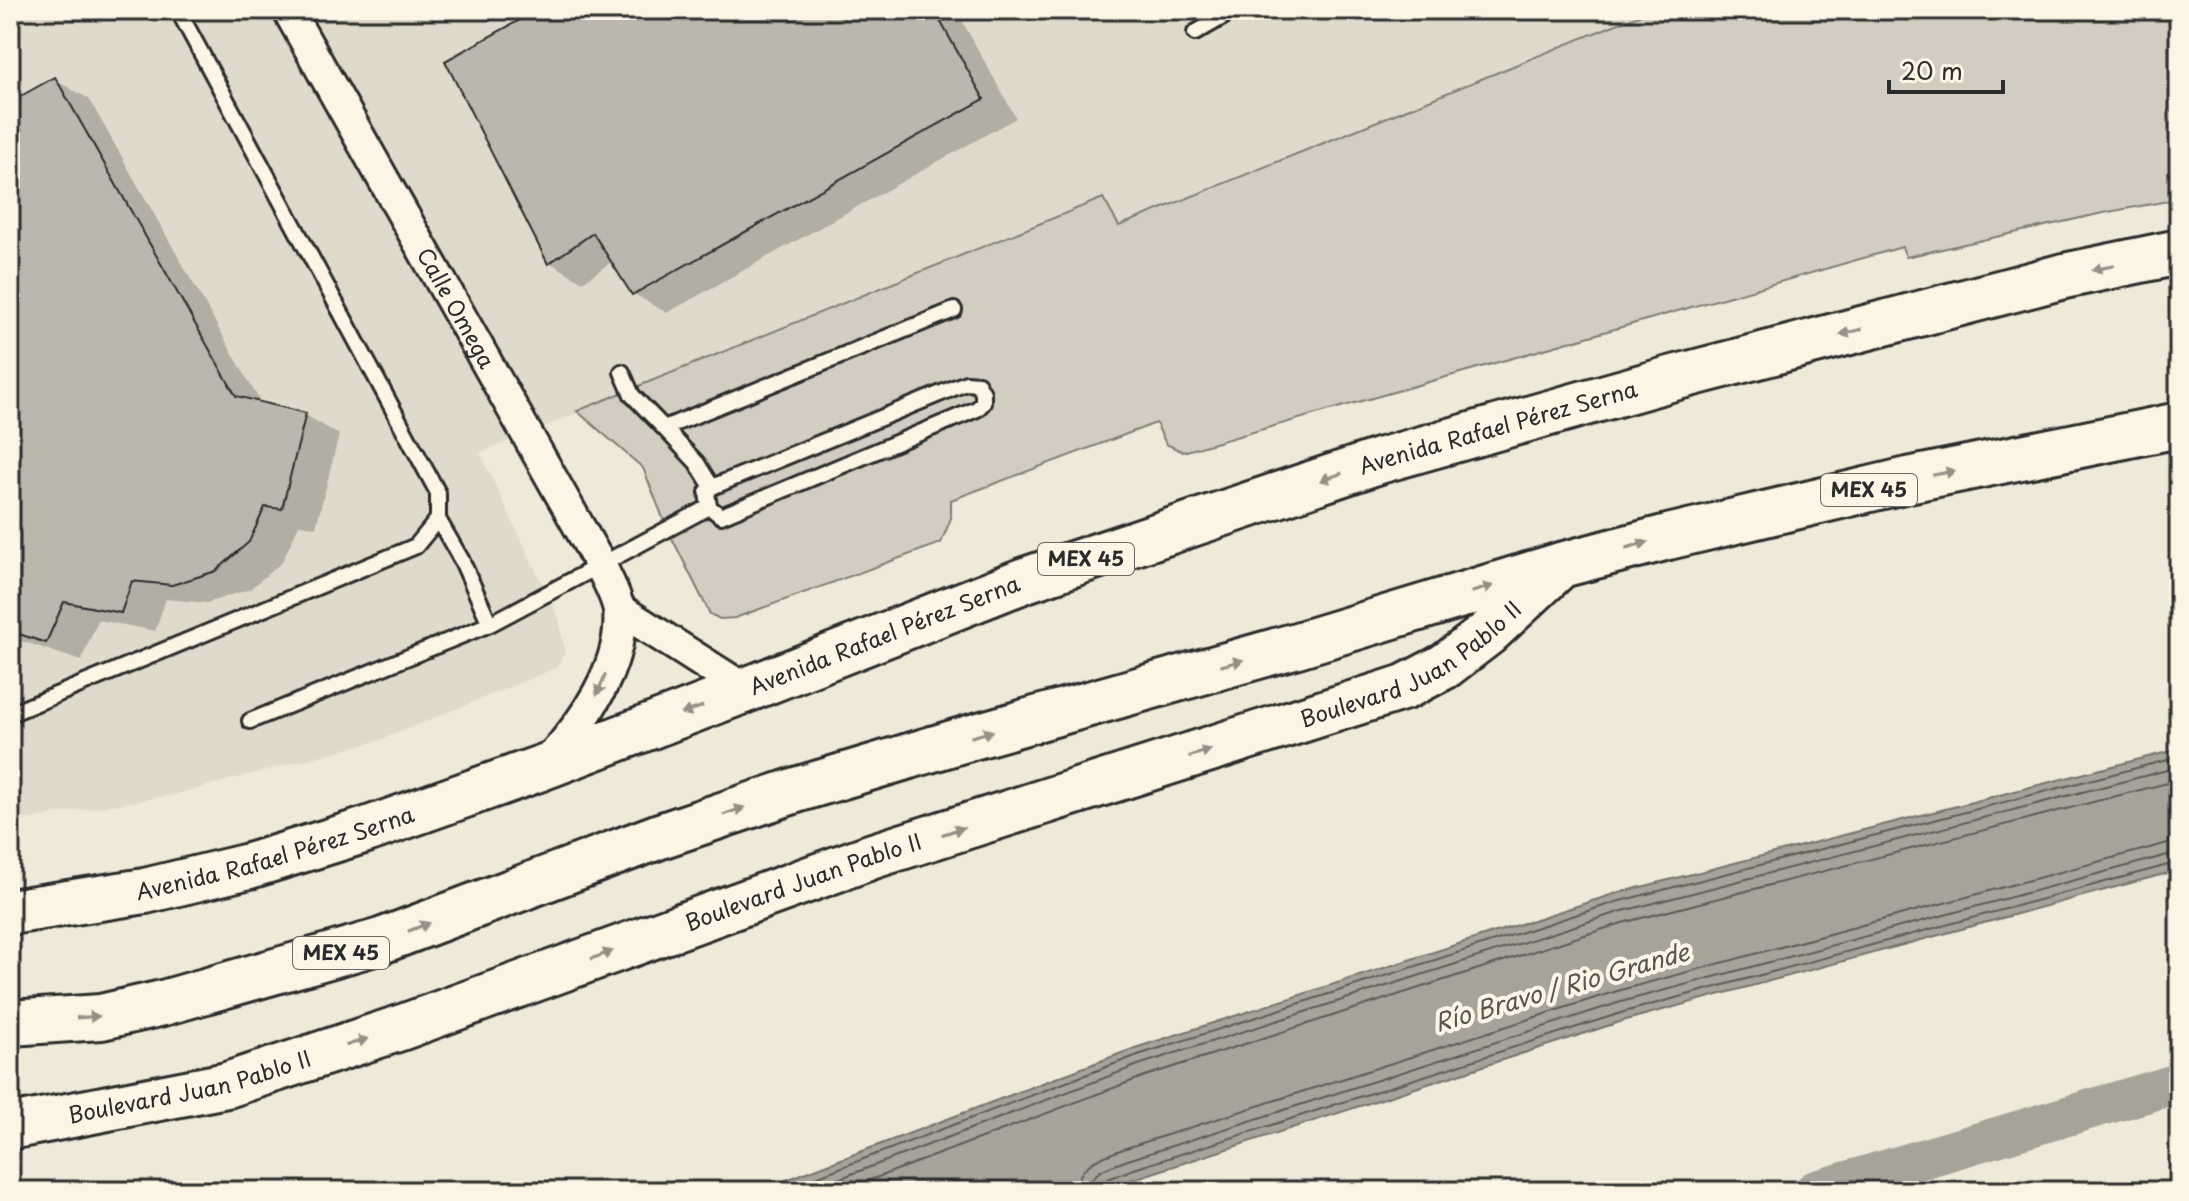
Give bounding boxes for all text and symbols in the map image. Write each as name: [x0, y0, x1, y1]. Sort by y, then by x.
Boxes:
scale bar: [1889, 44, 2003, 94]
text: 20 m: [1901, 52, 1963, 88]
street label: Calle Omega: [410, 241, 505, 374]
one-way arrow: [2090, 262, 2115, 275]
one-way arrow: [1838, 326, 1863, 338]
street label: Avenida Rafael Pérez Serna: [1354, 371, 1641, 482]
one-way arrow: [1932, 466, 1957, 479]
one-way arrow: [1318, 471, 1342, 483]
road number: MEX 45: [1821, 474, 1917, 506]
one-way arrow: [1624, 539, 1649, 551]
road number: MEX 45: [1038, 543, 1134, 575]
street label: Avenida Rafael Pérez Serna: [744, 566, 1024, 702]
one-way arrow: [1470, 582, 1494, 595]
street label: Boulevard Juan Pablo II: [1295, 592, 1528, 734]
one-way arrow: [1220, 657, 1245, 669]
one-way arrow: [595, 673, 608, 696]
one-way arrow: [680, 704, 704, 716]
one-way arrow: [971, 727, 995, 740]
one-way arrow: [1189, 746, 1213, 758]
street label: Avenida Rafael Pérez Serna: [134, 796, 418, 907]
one-way arrow: [722, 804, 746, 817]
street label: Boulevard Juan Pablo II: [680, 824, 925, 938]
one-way arrow: [941, 824, 965, 837]
one-way arrow: [407, 920, 431, 933]
water label: Río Bravo / Rio Grande: [1430, 932, 1694, 1040]
road number: MEX 45: [293, 937, 389, 969]
one-way arrow: [590, 948, 614, 960]
one-way arrow: [76, 1010, 101, 1023]
one-way arrow: [345, 1036, 369, 1048]
street label: Boulevard Juan Pablo II: [65, 1041, 315, 1130]

